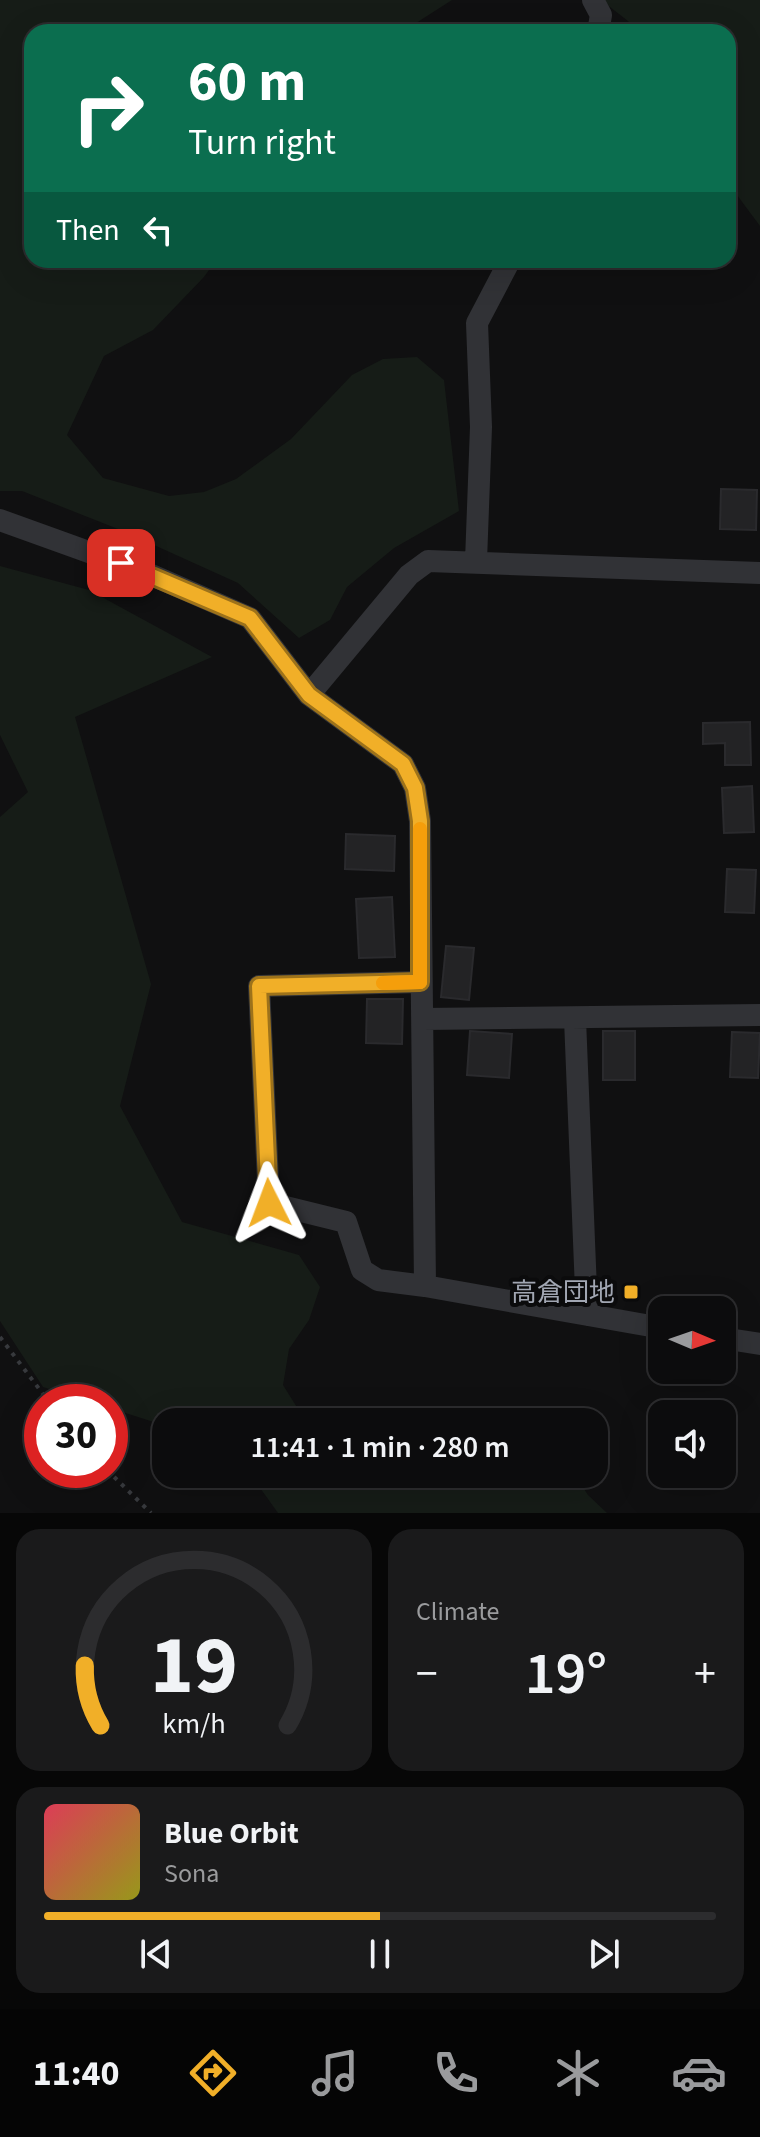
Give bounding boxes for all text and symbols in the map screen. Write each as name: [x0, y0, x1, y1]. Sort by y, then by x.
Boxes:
text: 60 m: [188, 43, 306, 122]
icon: right: [56, 56, 160, 160]
text: Turn right: [188, 117, 336, 168]
icon: left: [136, 208, 180, 252]
text: Then: [56, 209, 120, 252]
pin: [87, 529, 155, 597]
icon: arrive: [99, 541, 143, 585]
position arrow: [227, 1161, 311, 1245]
place label: 高倉団地: [511, 1274, 615, 1311]
marker: 高倉団地: [622, 1283, 640, 1301]
north arrow: [648, 1296, 736, 1384]
map controls: [648, 1296, 736, 1488]
speed limit sign: 30: [24, 1384, 128, 1488]
button: sound: [648, 1400, 736, 1488]
text: 11:41 · 1 min · 280 m: [250, 1426, 510, 1469]
text: Climate: [416, 1593, 500, 1630]
text: 19: [150, 1607, 238, 1725]
text: 19°: [525, 1632, 607, 1717]
text: −: [416, 1643, 438, 1706]
text: +: [694, 1643, 716, 1706]
text: km/h: [162, 1704, 226, 1744]
text: Blue Orbit: [164, 1812, 299, 1855]
text: Sona: [164, 1855, 219, 1892]
icon: previous: [134, 1932, 178, 1976]
icon: pause: [358, 1932, 402, 1976]
icon: next: [582, 1932, 626, 1976]
icon: directions: [185, 2045, 241, 2101]
icon: music: [307, 2045, 363, 2101]
icon: phone: [428, 2045, 484, 2101]
icon: climate: [550, 2045, 606, 2101]
icon: car: [671, 2045, 727, 2101]
text: 11:40: [33, 2048, 120, 2099]

